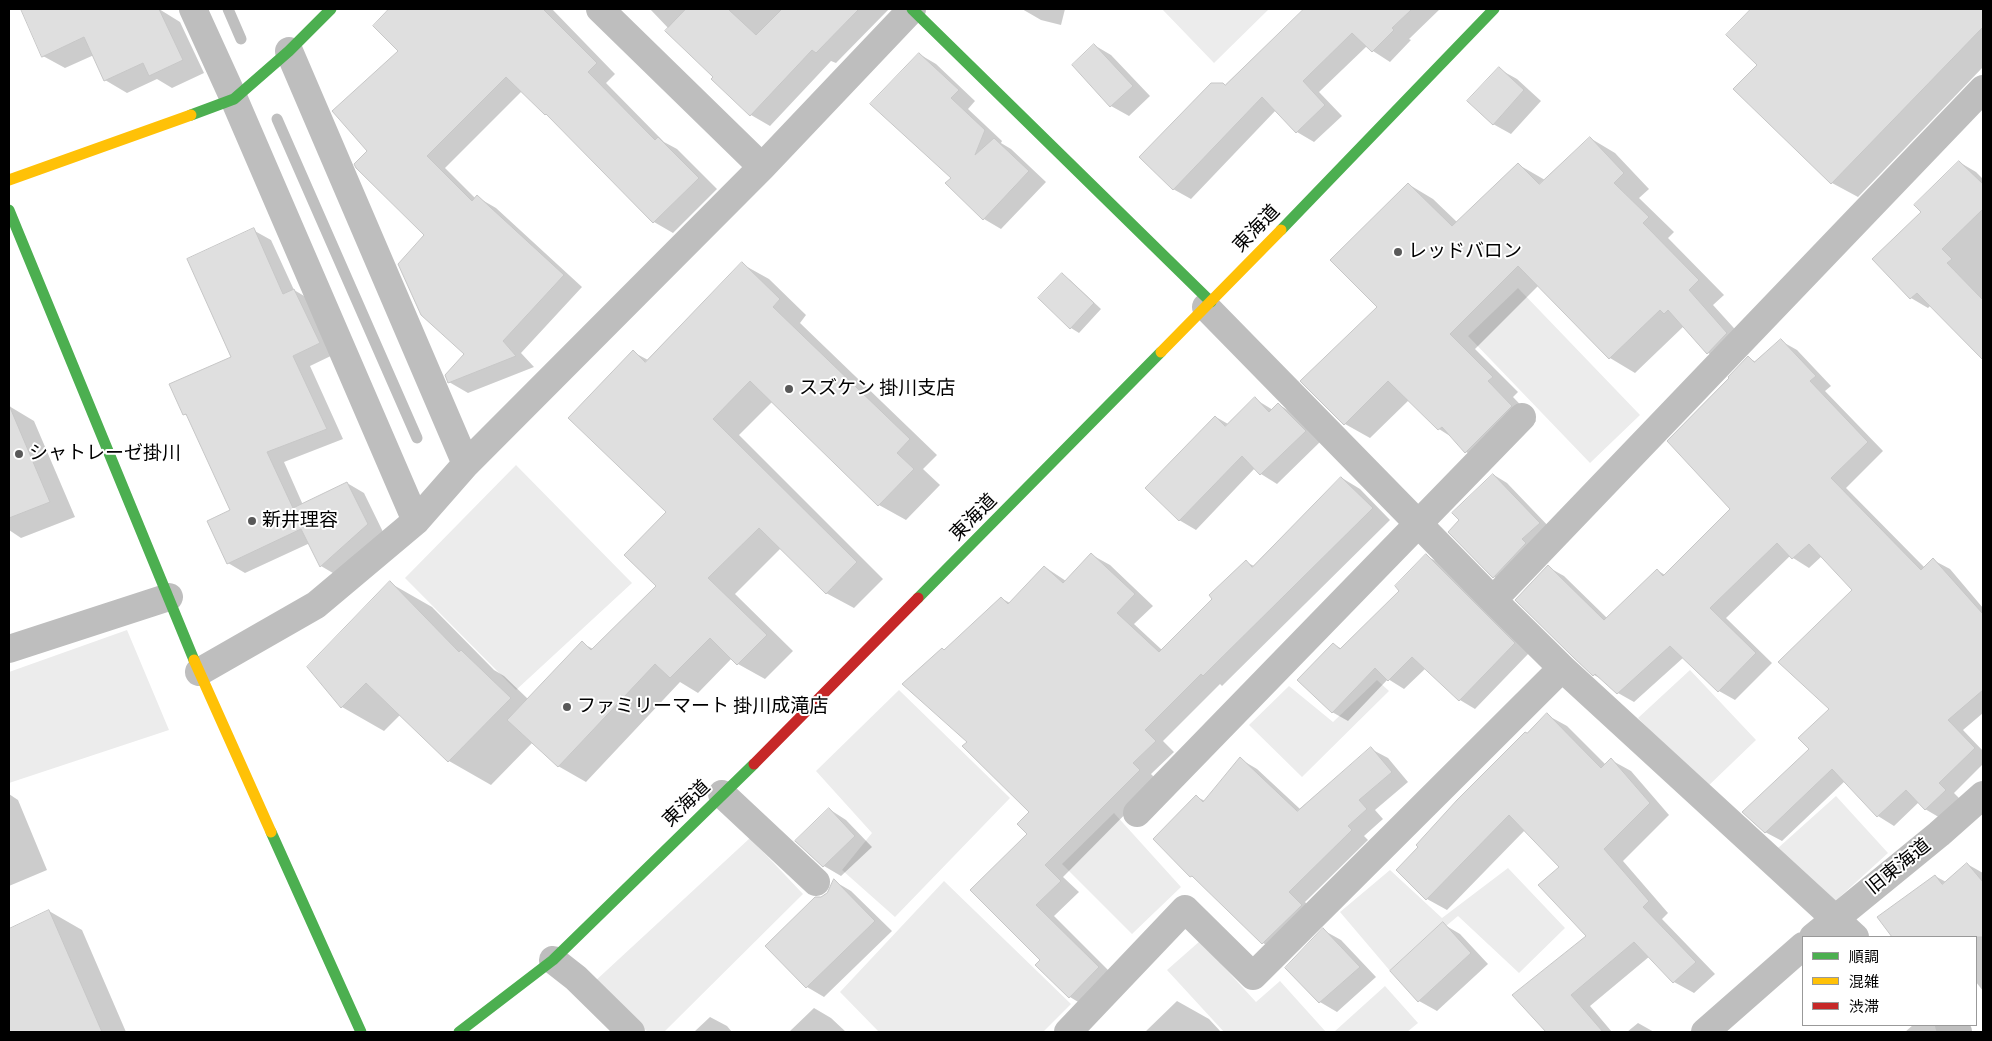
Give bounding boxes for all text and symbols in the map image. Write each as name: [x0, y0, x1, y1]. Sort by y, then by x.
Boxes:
street label: 東海道: [1229, 201, 1285, 257]
place label: レッドバロン: [1408, 241, 1522, 263]
marker: レッドバロン: [1392, 246, 1404, 258]
place label: スズケン 掛川支店: [799, 378, 955, 400]
marker: スズケン 掛川支店: [783, 383, 795, 395]
place label: シャトレーゼ掛川: [29, 443, 181, 465]
marker: シャトレーゼ掛川: [13, 448, 25, 460]
street label: 東海道: [946, 490, 1002, 546]
place label: 新井理容: [262, 510, 338, 532]
marker: 新井理容: [246, 515, 258, 527]
place label: ファミリーマート 掛川成滝店: [577, 696, 828, 718]
marker: ファミリーマート 掛川成滝店: [561, 701, 573, 713]
street label: 東海道: [659, 776, 715, 832]
street label: 旧東海道: [1862, 834, 1936, 900]
legend: [1802, 936, 1977, 1026]
text: 順調: [1849, 948, 1879, 966]
text: 混雑: [1849, 973, 1879, 991]
text: 渋滞: [1849, 998, 1879, 1016]

